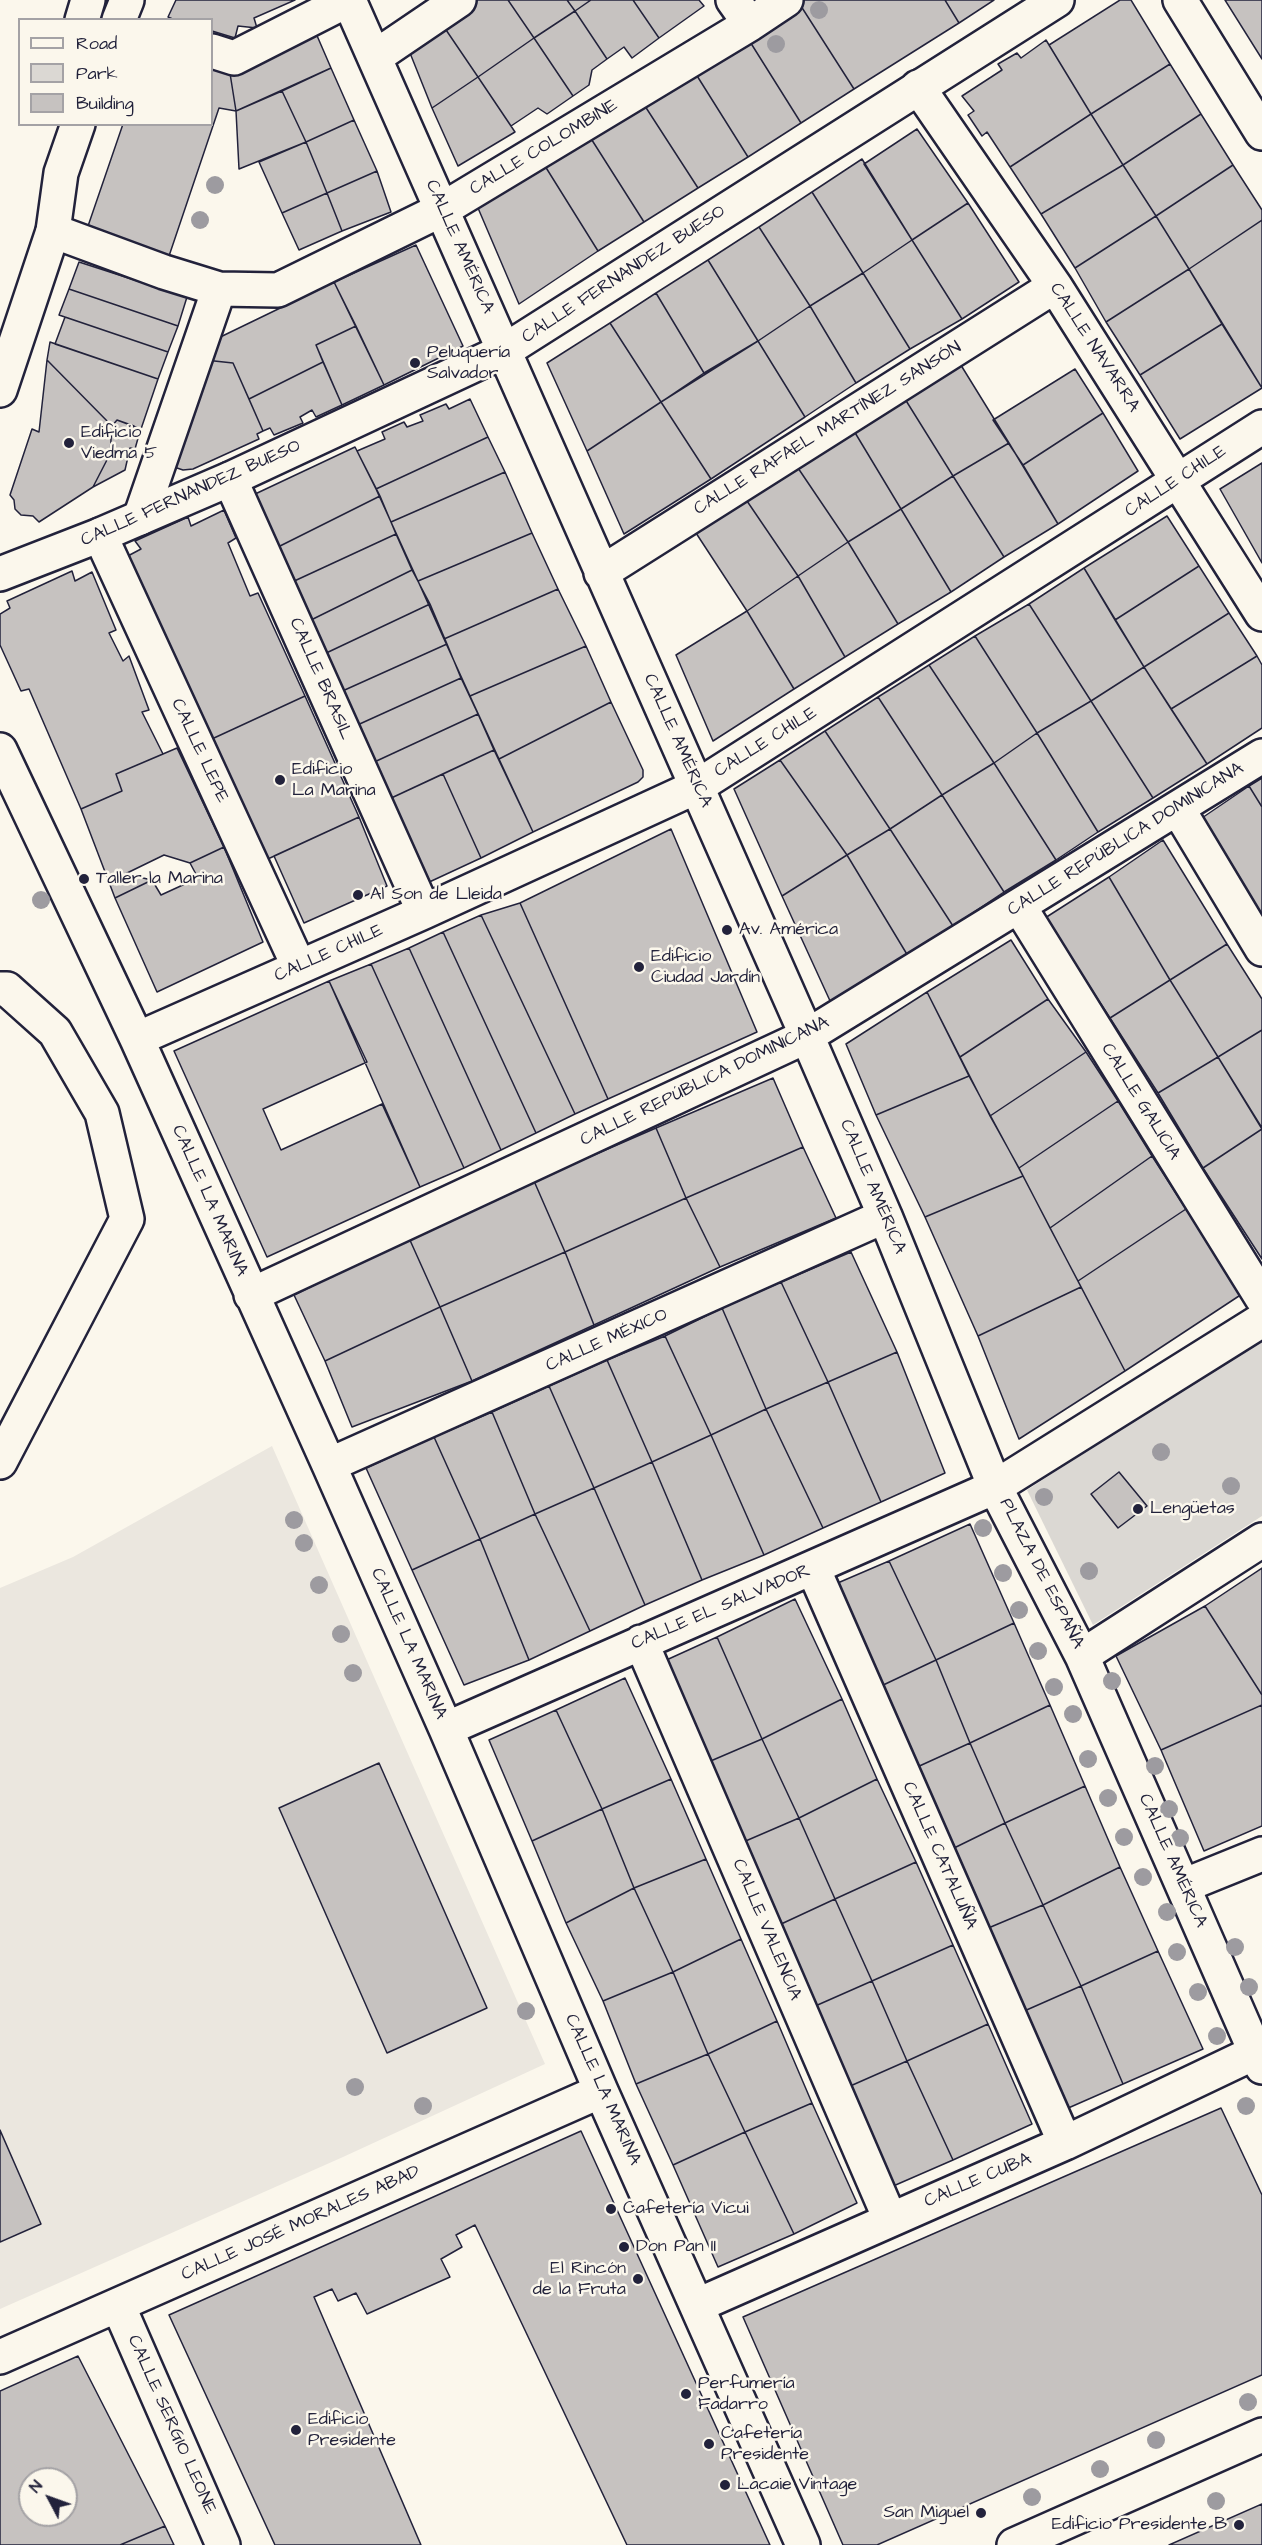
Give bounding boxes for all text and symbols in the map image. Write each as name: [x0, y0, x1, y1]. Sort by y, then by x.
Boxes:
legend: [18, 18, 213, 126]
text: Road: [76, 31, 117, 56]
text: Park: [76, 61, 118, 86]
text: Building: [76, 91, 134, 116]
street label: CALLE COLOMBINE: [466, 95, 622, 201]
street label: CALLE AMÉRICA: [420, 177, 498, 317]
street label: CALLE FERNANDEZ BUESO: [518, 201, 730, 349]
street label: CALLE NAVARRA: [1044, 279, 1144, 417]
street label: CALLE RAFAEL MARTÍNEZ SANSÓN: [690, 337, 966, 521]
place label: Peluquería Salvador: [427, 342, 510, 385]
marker: Peluquería Salvador: [408, 356, 422, 370]
place label: Edificio Viedma 5: [81, 422, 157, 464]
marker: Edificio Viedma 5: [62, 436, 76, 450]
street label: CALLE FERNANDEZ BUESO: [78, 436, 304, 552]
street label: CALLE CHILE: [1121, 441, 1231, 523]
street label: CALLE BRASIL: [283, 615, 357, 743]
street label: CALLE AMÉRICA: [638, 671, 716, 811]
street label: CALLE LEPE: [165, 696, 233, 806]
street label: CALLE CHILE: [711, 703, 821, 783]
street label: CALLE REPÚBLICA DOMINICANA: [1004, 758, 1248, 922]
place label: Edificio La Marina: [292, 759, 376, 802]
marker: Edificio La Marina: [273, 773, 287, 787]
place label: Taller la Marina: [96, 868, 223, 890]
marker: Taller la Marina: [77, 872, 91, 886]
place label: Al Son de Lleida: [370, 884, 502, 906]
marker: Al Son de Lleida: [351, 888, 365, 902]
place label: Av. América: [739, 919, 838, 941]
street label: CALLE CHILE: [271, 920, 387, 988]
marker: Av. América: [720, 923, 734, 937]
place label: Edificio Ciudad Jardín: [651, 946, 760, 988]
marker: Edificio Ciudad Jardín: [632, 960, 646, 974]
street label: CALLE REPÚBLICA DOMINICANA: [577, 1012, 833, 1152]
street label: CALLE GALICIA: [1096, 1040, 1184, 1164]
street label: CALLE AMÉRICA: [834, 1117, 910, 1257]
street label: CALLE LA MARINA: [166, 1122, 252, 1280]
street label: CALLE MÉXICO: [543, 1305, 671, 1377]
street label: PLAZA DE ESPAÑA: [994, 1495, 1088, 1653]
place label: Lengüetas: [1150, 1498, 1235, 1520]
marker: Lengüetas: [1131, 1502, 1145, 1516]
street label: CALLE EL SALVADOR: [628, 1560, 814, 1656]
street label: CALLE LA MARINA: [365, 1565, 451, 1723]
street label: CALLE CATALUÑA: [897, 1779, 981, 1933]
street label: CALLE AMÉRICA: [1133, 1791, 1211, 1931]
street label: CALLE VALENCIA: [727, 1856, 805, 2004]
street label: CALLE LA MARINA: [559, 2011, 645, 2169]
street label: CALLE CUBA: [921, 2149, 1035, 2213]
street label: CALLE JOSÉ MORALES ABAD: [178, 2162, 424, 2286]
place label: Cafetería Vicui: [623, 2198, 749, 2220]
marker: Cafetería Vicui: [604, 2202, 618, 2216]
place label: Don Pan II: [636, 2236, 716, 2258]
marker: Don Pan II: [617, 2240, 631, 2254]
place label: El Rincón de la Fruta: [533, 2258, 626, 2300]
marker: El Rincón de la Fruta: [631, 2272, 645, 2286]
street label: CALLE SERGIO LEONE: [122, 2332, 220, 2518]
place label: Perfumería Fadarro: [698, 2373, 795, 2416]
marker: Perfumería Fadarro: [679, 2387, 693, 2401]
place label: Edificio Presidente: [308, 2409, 396, 2452]
marker: Edificio Presidente: [289, 2423, 303, 2437]
place label: Cafetería Presidente: [721, 2423, 809, 2466]
marker: Cafetería Presidente: [702, 2437, 716, 2451]
north arrow: [18, 2467, 78, 2527]
place label: Lacaie Vintage: [737, 2474, 857, 2496]
text: N: [24, 2476, 48, 2498]
marker: Lacaie Vintage: [718, 2478, 732, 2492]
place label: San Miguel: [883, 2502, 969, 2524]
marker: San Miguel: [974, 2506, 988, 2520]
place label: Edificio Presidente B: [1052, 2514, 1227, 2536]
marker: Edificio Presidente B: [1232, 2518, 1246, 2532]

